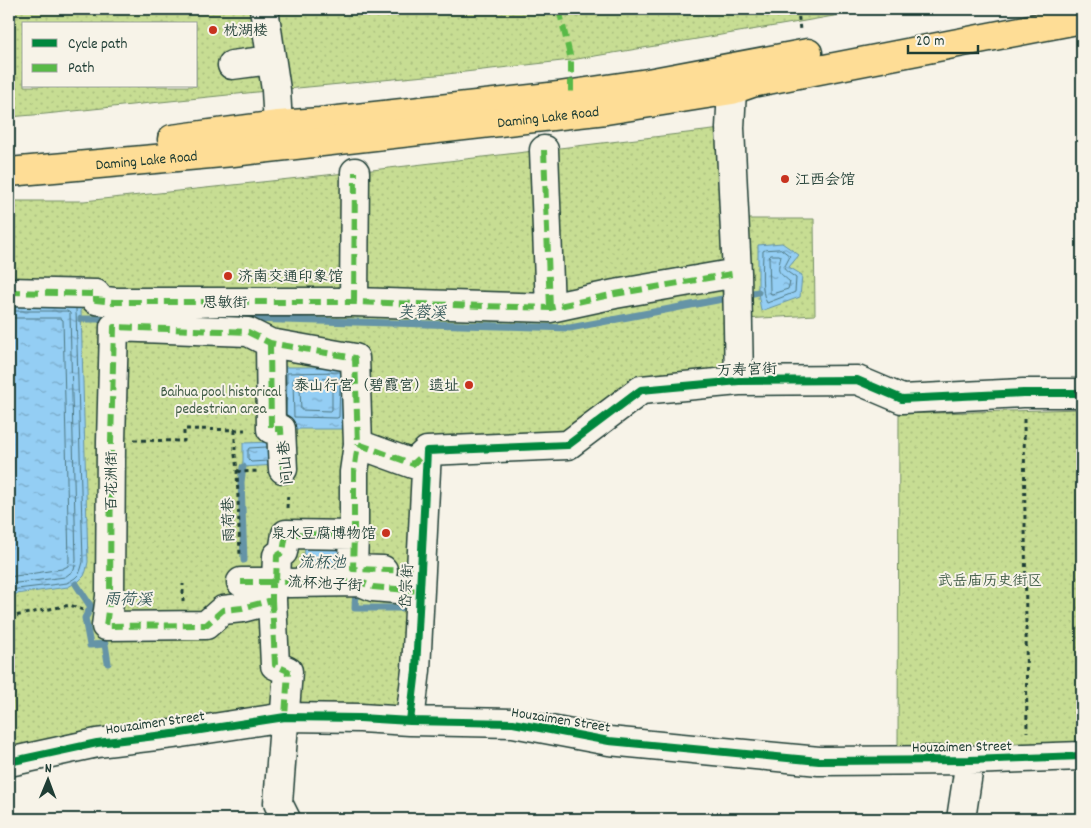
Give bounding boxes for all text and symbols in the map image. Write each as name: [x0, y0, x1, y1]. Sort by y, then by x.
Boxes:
place label: 枕湖楼: [223, 21, 268, 43]
legend: [22, 22, 198, 88]
scale bar: [908, 22, 978, 54]
marker: 枕湖楼: [207, 24, 219, 36]
text: 20 m: [916, 31, 944, 53]
text: Cycle path: [68, 34, 128, 56]
text: Path: [68, 58, 94, 80]
street label: Daming Lake Road: [496, 102, 600, 135]
street label: Daming Lake Road: [95, 146, 199, 177]
place label: 江西会馆: [795, 170, 855, 192]
marker: 江西会馆: [779, 173, 791, 185]
place label: 济南交通印象馆: [238, 267, 343, 289]
marker: 济南交通印象馆: [222, 270, 234, 282]
street label: 思敏街: [202, 293, 248, 315]
water label: 芙蓉溪: [398, 302, 447, 325]
street label: 万寿宫街: [717, 359, 777, 383]
place label: 泰山行宫（碧霞宫）遗址: [294, 376, 459, 398]
marker: 泰山行宫（碧霞宫）遗址: [463, 379, 475, 391]
park label: Baihua pool historical pedestrian area: [160, 382, 282, 421]
street label: 问山巷: [274, 439, 300, 486]
street label: 百花洲街: [102, 451, 124, 511]
street label: 雨荷巷: [218, 497, 242, 543]
place label: 泉水豆腐博物馆: [271, 524, 376, 546]
marker: 泉水豆腐博物馆: [380, 527, 392, 539]
water label: 流杯池: [298, 552, 347, 575]
street label: 岱宗街: [396, 563, 420, 609]
park label: 武岳庙历史街区: [937, 571, 1043, 593]
street label: 流杯池子街: [287, 572, 363, 598]
water label: 雨荷溪: [104, 589, 153, 612]
street label: Houzaimen Street: [510, 702, 612, 740]
street label: Houzaimen Street: [104, 706, 207, 742]
street label: Houzaimen Street: [912, 736, 1013, 760]
north arrow: [22, 756, 72, 806]
text: N: [45, 759, 52, 779]

